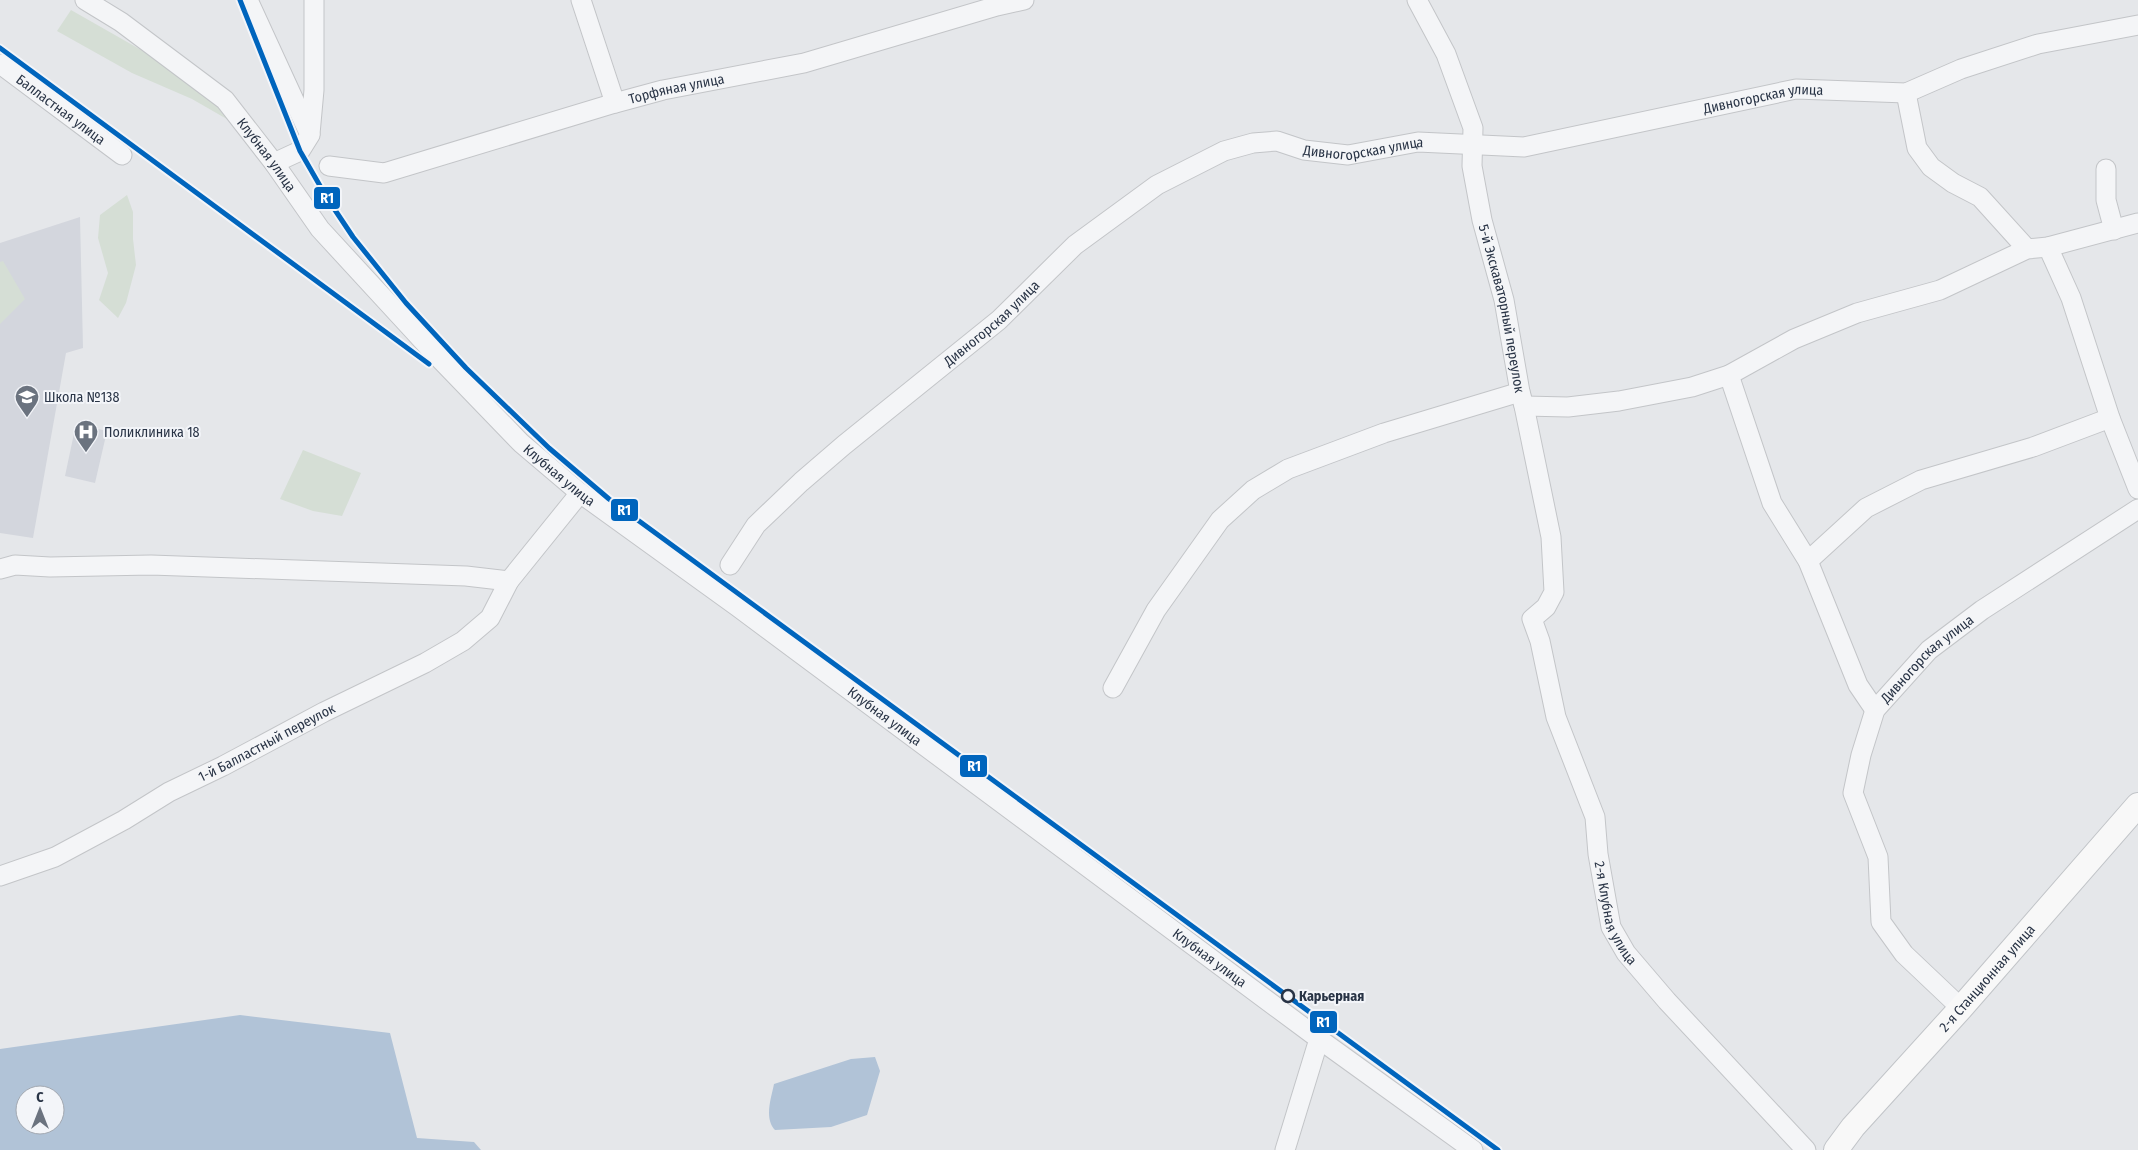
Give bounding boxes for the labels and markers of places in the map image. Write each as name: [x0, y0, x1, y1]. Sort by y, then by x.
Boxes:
school or university icon: Школа №138: [14, 384, 40, 418]
place label: Школа №138: [44, 389, 119, 406]
hospital icon: Поликлиника 18: [73, 419, 99, 453]
place label: Поликлиника 18: [104, 424, 200, 441]
place label: Карьерная: [1299, 988, 1364, 1005]
marker: Карьерная: [1281, 989, 1295, 1003]

